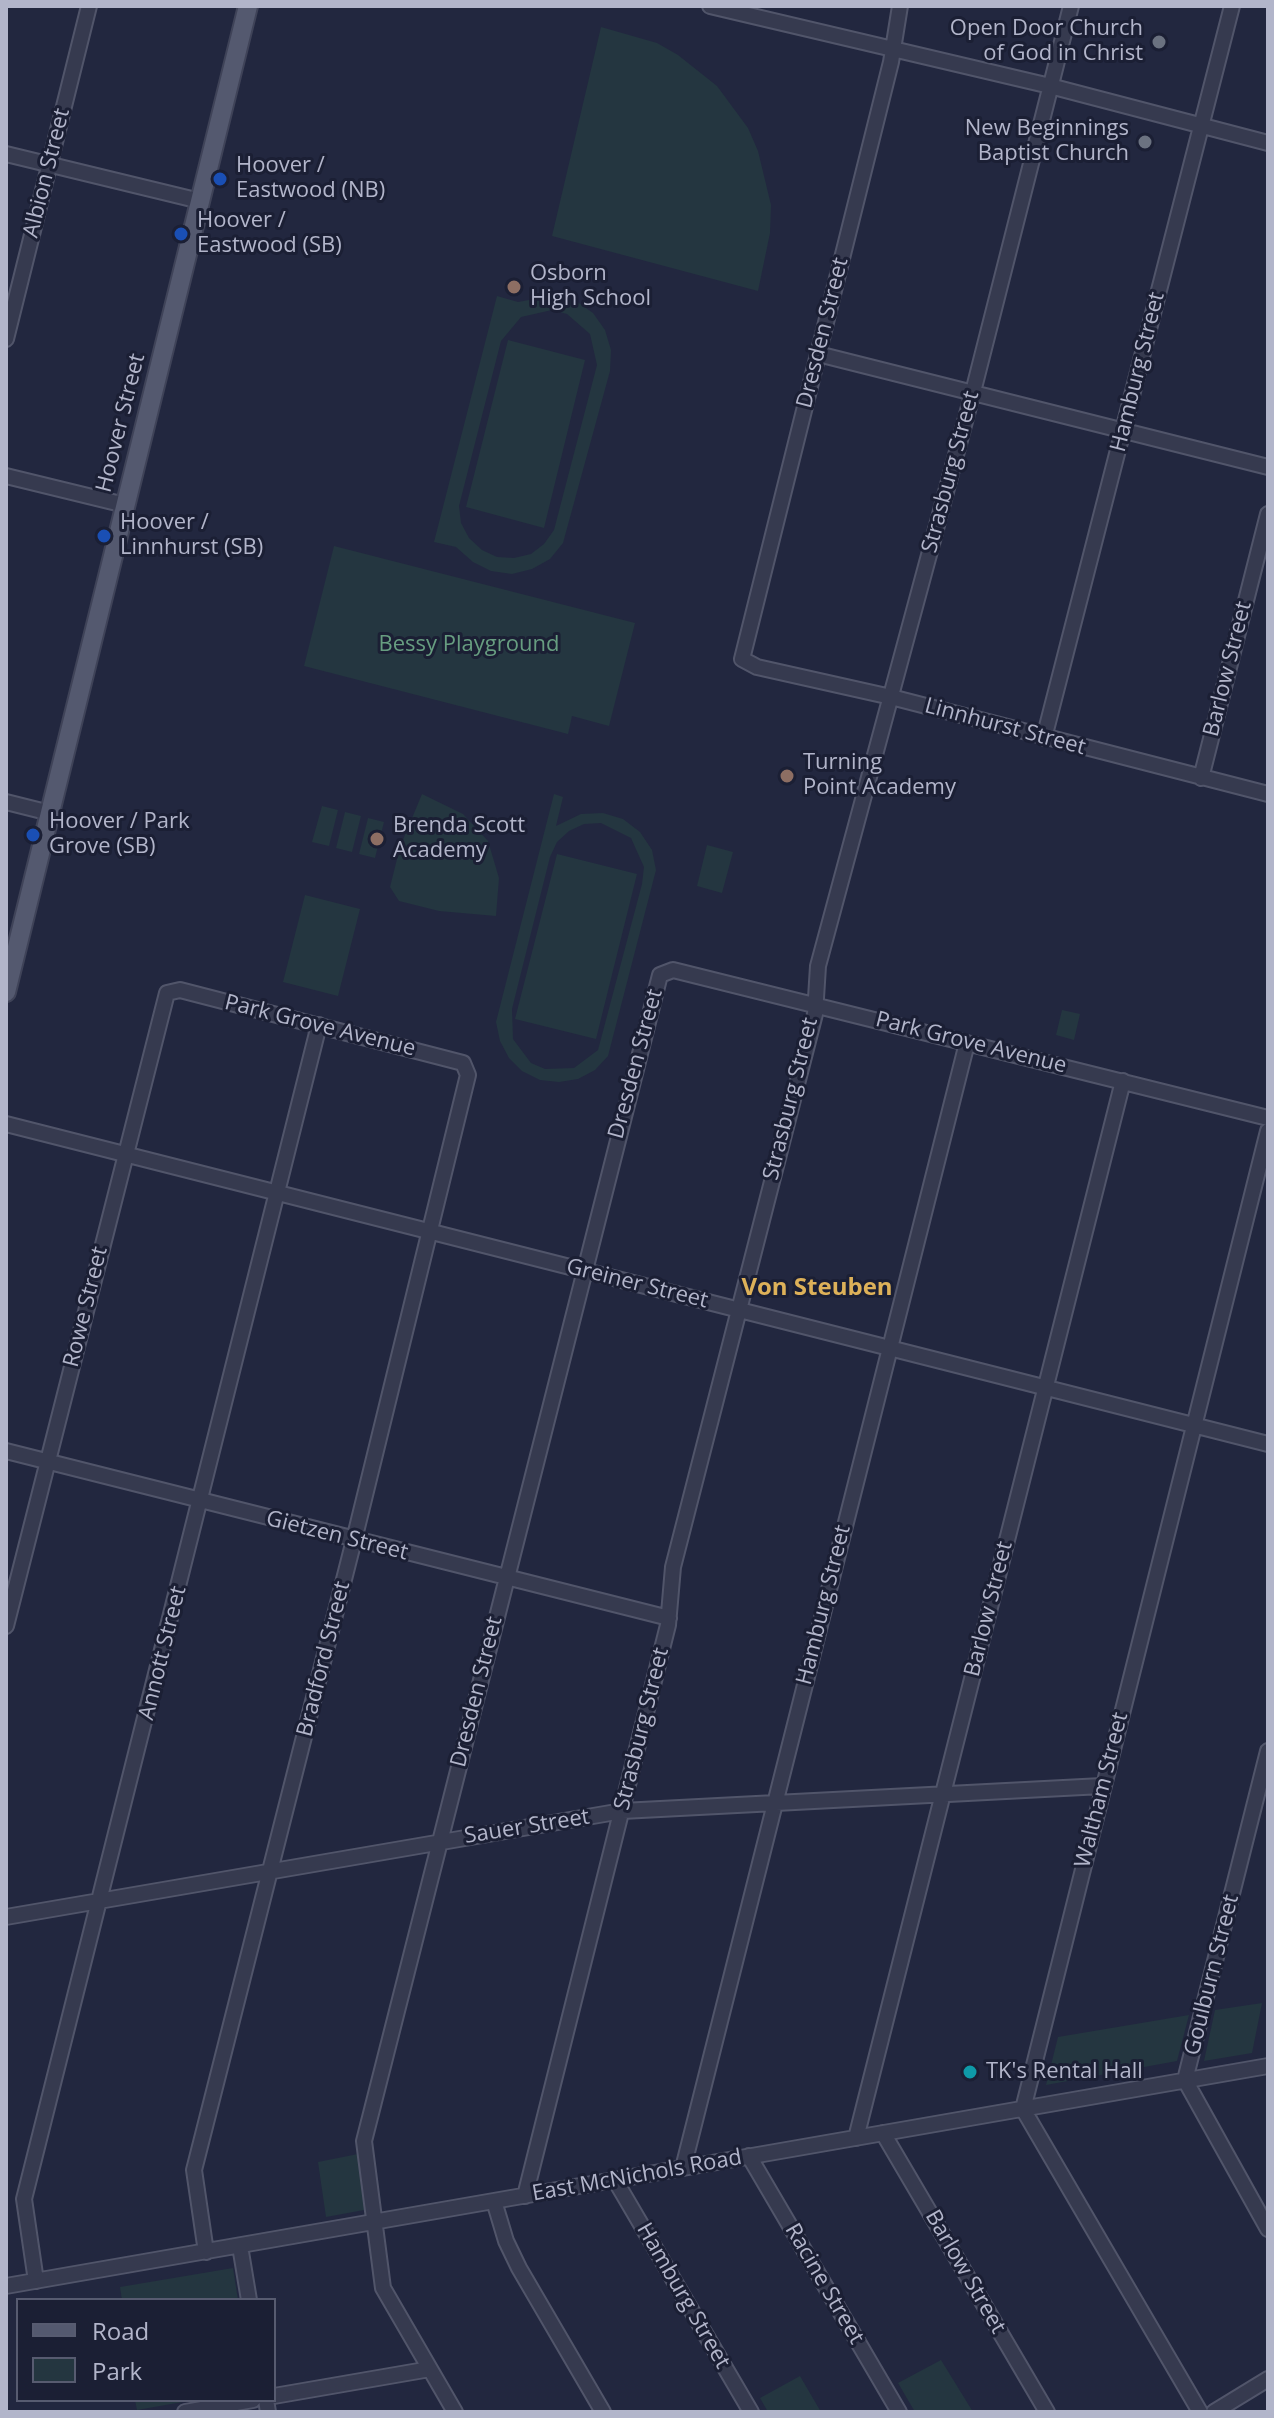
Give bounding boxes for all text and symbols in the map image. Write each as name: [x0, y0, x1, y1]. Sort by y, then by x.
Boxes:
place label: Open Door Church of God in Christ: [950, 16, 1143, 68]
marker: Open Door Church of God in Christ: [1150, 33, 1168, 51]
street label: Albion Street: [18, 106, 76, 240]
place label: New Beginnings Baptist Church: [965, 116, 1129, 168]
marker: New Beginnings Baptist Church: [1136, 133, 1154, 151]
place label: Hoover / Eastwood (NB): [236, 153, 385, 204]
marker: Hoover / Eastwood (NB): [211, 170, 229, 188]
place label: Hoover / Eastwood (SB): [197, 208, 342, 260]
marker: Hoover / Eastwood (SB): [172, 225, 190, 243]
street label: Dresden Street: [792, 255, 854, 411]
place label: Osborn High School: [530, 261, 651, 312]
marker: Osborn High School: [505, 278, 523, 296]
street label: Hamburg Street: [1105, 289, 1171, 455]
street label: Hoover Street: [91, 351, 151, 495]
street label: Strasburg Street: [917, 388, 985, 556]
place label: Hoover / Linnhurst (SB): [120, 510, 263, 562]
marker: Hoover / Linnhurst (SB): [95, 527, 113, 545]
street label: Barlow Street: [1198, 599, 1258, 739]
park label: Bessy Playground: [379, 632, 559, 658]
street label: Linnhurst Street: [922, 693, 1088, 761]
place label: Turning Point Academy: [803, 750, 956, 802]
marker: Turning Point Academy: [778, 767, 796, 785]
place label: Hoover / Park Grove (SB): [49, 809, 190, 860]
place label: Brenda Scott Academy: [393, 813, 525, 864]
marker: Hoover / Park Grove (SB): [24, 826, 42, 844]
marker: Brenda Scott Academy: [368, 830, 386, 848]
street label: Dresden Street: [603, 986, 669, 1142]
street label: Park Grove Avenue: [222, 990, 418, 1062]
street label: Park Grove Avenue: [873, 1007, 1069, 1079]
street label: Strasburg Street: [758, 1015, 824, 1183]
street label: Rowe Street: [58, 1244, 114, 1370]
street label: Greiner Street: [564, 1254, 710, 1314]
district label: Von Steuben: [741, 1274, 893, 1302]
street label: Gietzen Street: [263, 1506, 411, 1566]
street label: Hamburg Street: [791, 1522, 857, 1688]
street label: Barlow Street: [959, 1539, 1019, 1679]
street label: Bradford Street: [292, 1579, 356, 1739]
street label: Annott Street: [134, 1583, 192, 1723]
street label: Dresden Street: [446, 1614, 508, 1770]
street label: Strasburg Street: [609, 1645, 675, 1813]
street label: Waltham Street: [1070, 1710, 1134, 1870]
street label: Sauer Street: [463, 1804, 591, 1850]
street label: Goulburn Street: [1179, 1892, 1245, 2058]
place label: TK's Rental Hall: [986, 2059, 1143, 2085]
marker: TK's Rental Hall: [961, 2063, 979, 2081]
street label: East McNichols Road: [530, 2145, 744, 2207]
street label: Barlow Street: [919, 2205, 1011, 2339]
street label: Hamburg Street: [631, 2218, 735, 2374]
street label: Racine Street: [779, 2219, 869, 2349]
legend: [16, 2298, 276, 2402]
text: Road: [92, 2314, 149, 2347]
text: Park: [92, 2354, 142, 2387]

